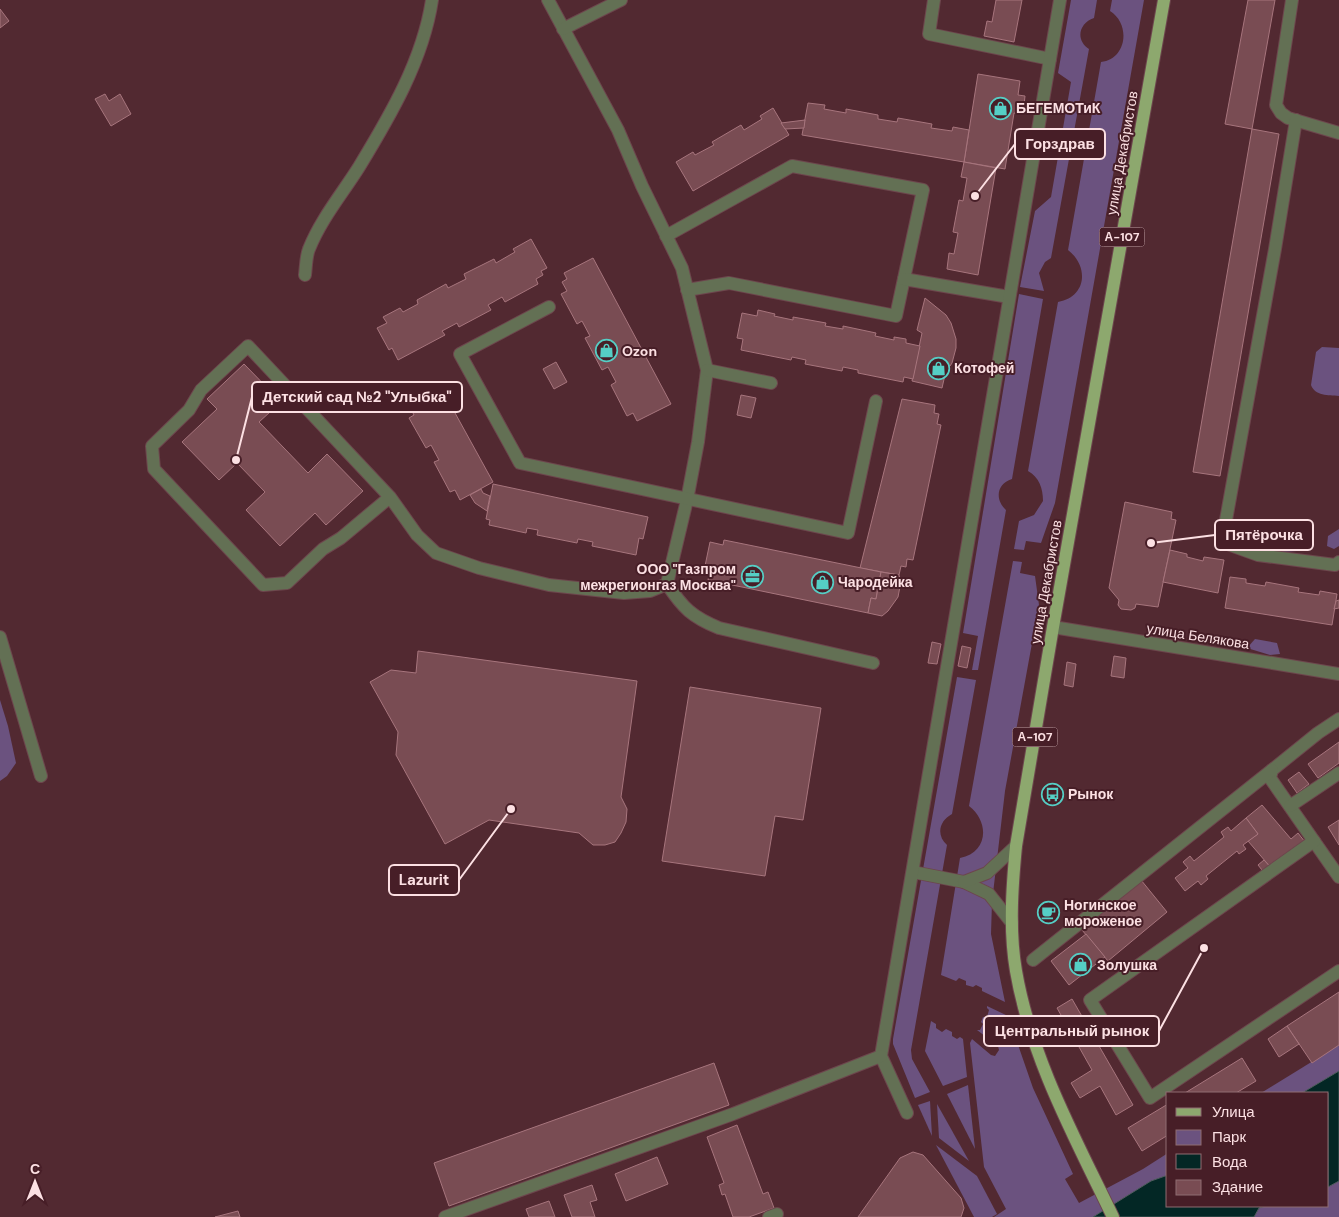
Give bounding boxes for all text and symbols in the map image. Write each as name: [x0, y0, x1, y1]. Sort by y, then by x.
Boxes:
street label: улица Декабристов: [1102, 89, 1142, 217]
shop icon: БЕГЕМОТиК: [988, 96, 1012, 120]
place label: БЕГЕМОТиК: [1016, 99, 1101, 117]
callout: Горздрав: [1015, 129, 1105, 159]
text: Горздрав: [1025, 134, 1095, 154]
road number: А-107: [1100, 228, 1144, 246]
shop icon: Ozon: [594, 339, 618, 363]
place label: Ozon: [622, 342, 657, 360]
shop icon: Котофей: [926, 356, 950, 380]
place label: Котофей: [954, 359, 1014, 377]
callout: Детский сад №2 "Улыбка": [252, 382, 462, 412]
text: Детский сад №2 "Улыбка": [262, 387, 452, 407]
street label: улица Декабристов: [1026, 518, 1066, 646]
callout: Пятёрочка: [1215, 520, 1313, 550]
text: Пятёрочка: [1225, 525, 1304, 545]
place label: ООО "Газпром межрегионгаз Москва": [580, 560, 736, 594]
office icon: ООО "Газпром межрегионгаз Москва": [740, 565, 764, 589]
shop icon: Чародейка: [810, 570, 834, 594]
place label: Чародейка: [838, 573, 913, 591]
street label: улица Белякова: [1145, 619, 1251, 653]
road number: А-107: [1012, 728, 1058, 746]
bus stop icon: Рынок: [1040, 782, 1064, 806]
place label: Рынок: [1068, 785, 1114, 803]
callout: Lazurit: [389, 865, 459, 895]
text: Lazurit: [399, 870, 449, 890]
place label: Ногинское мороженое: [1064, 896, 1142, 930]
cafe icon: Ногинское мороженое: [1036, 901, 1060, 925]
shop icon: Золушка: [1069, 953, 1093, 977]
place label: Золушка: [1097, 956, 1157, 974]
callout: Центральный рынок: [984, 1016, 1159, 1046]
text: Центральный рынок: [995, 1021, 1150, 1041]
legend: [1166, 1092, 1329, 1207]
text: Улица: [1212, 1102, 1255, 1122]
text: Парк: [1212, 1127, 1246, 1147]
text: Вода: [1212, 1152, 1248, 1172]
north arrow: [10, 1157, 60, 1207]
text: С: [30, 1160, 40, 1178]
text: Здание: [1212, 1177, 1263, 1197]

